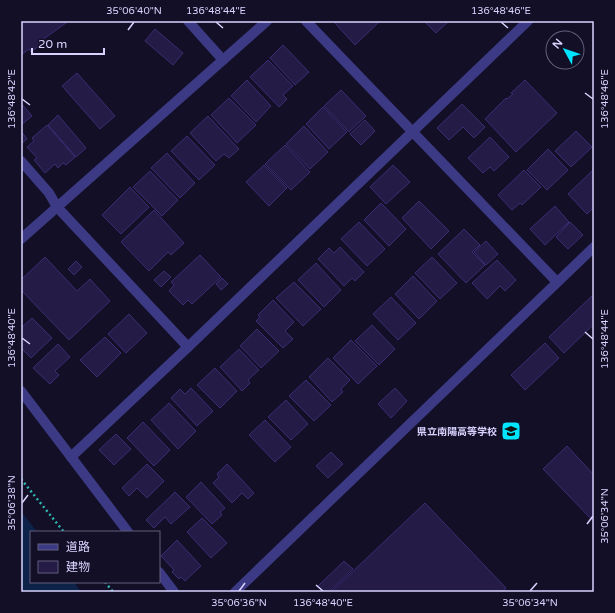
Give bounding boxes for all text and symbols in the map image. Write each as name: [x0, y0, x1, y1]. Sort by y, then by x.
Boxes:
text: 35°06'40"N: [106, 5, 162, 17]
text: 136°48'44"E: [186, 5, 246, 17]
text: 136°48'46"E: [471, 5, 531, 17]
scale bar: [32, 30, 104, 56]
north arrow: [545, 30, 585, 70]
text: N: [550, 36, 566, 51]
text: 20 m: [38, 37, 67, 51]
text: 136°48'42"E: [6, 69, 18, 129]
text: 136°48'46"E: [599, 69, 611, 129]
text: 136°48'40"E: [6, 308, 18, 368]
text: 136°48'44"E: [599, 309, 611, 369]
school or university icon: 県立南陽高等学校: [500, 420, 522, 442]
place label: 県立南陽高等学校: [417, 426, 497, 438]
text: 35°06'38"N: [6, 475, 18, 531]
text: 35°06'34"N: [599, 488, 611, 544]
legend: [30, 531, 160, 583]
text: 道路: [66, 540, 90, 554]
text: 建物: [66, 560, 90, 574]
text: 35°06'36"N: [211, 597, 267, 609]
text: 136°48'40"E: [293, 597, 353, 609]
text: 35°06'34"N: [502, 597, 558, 609]

